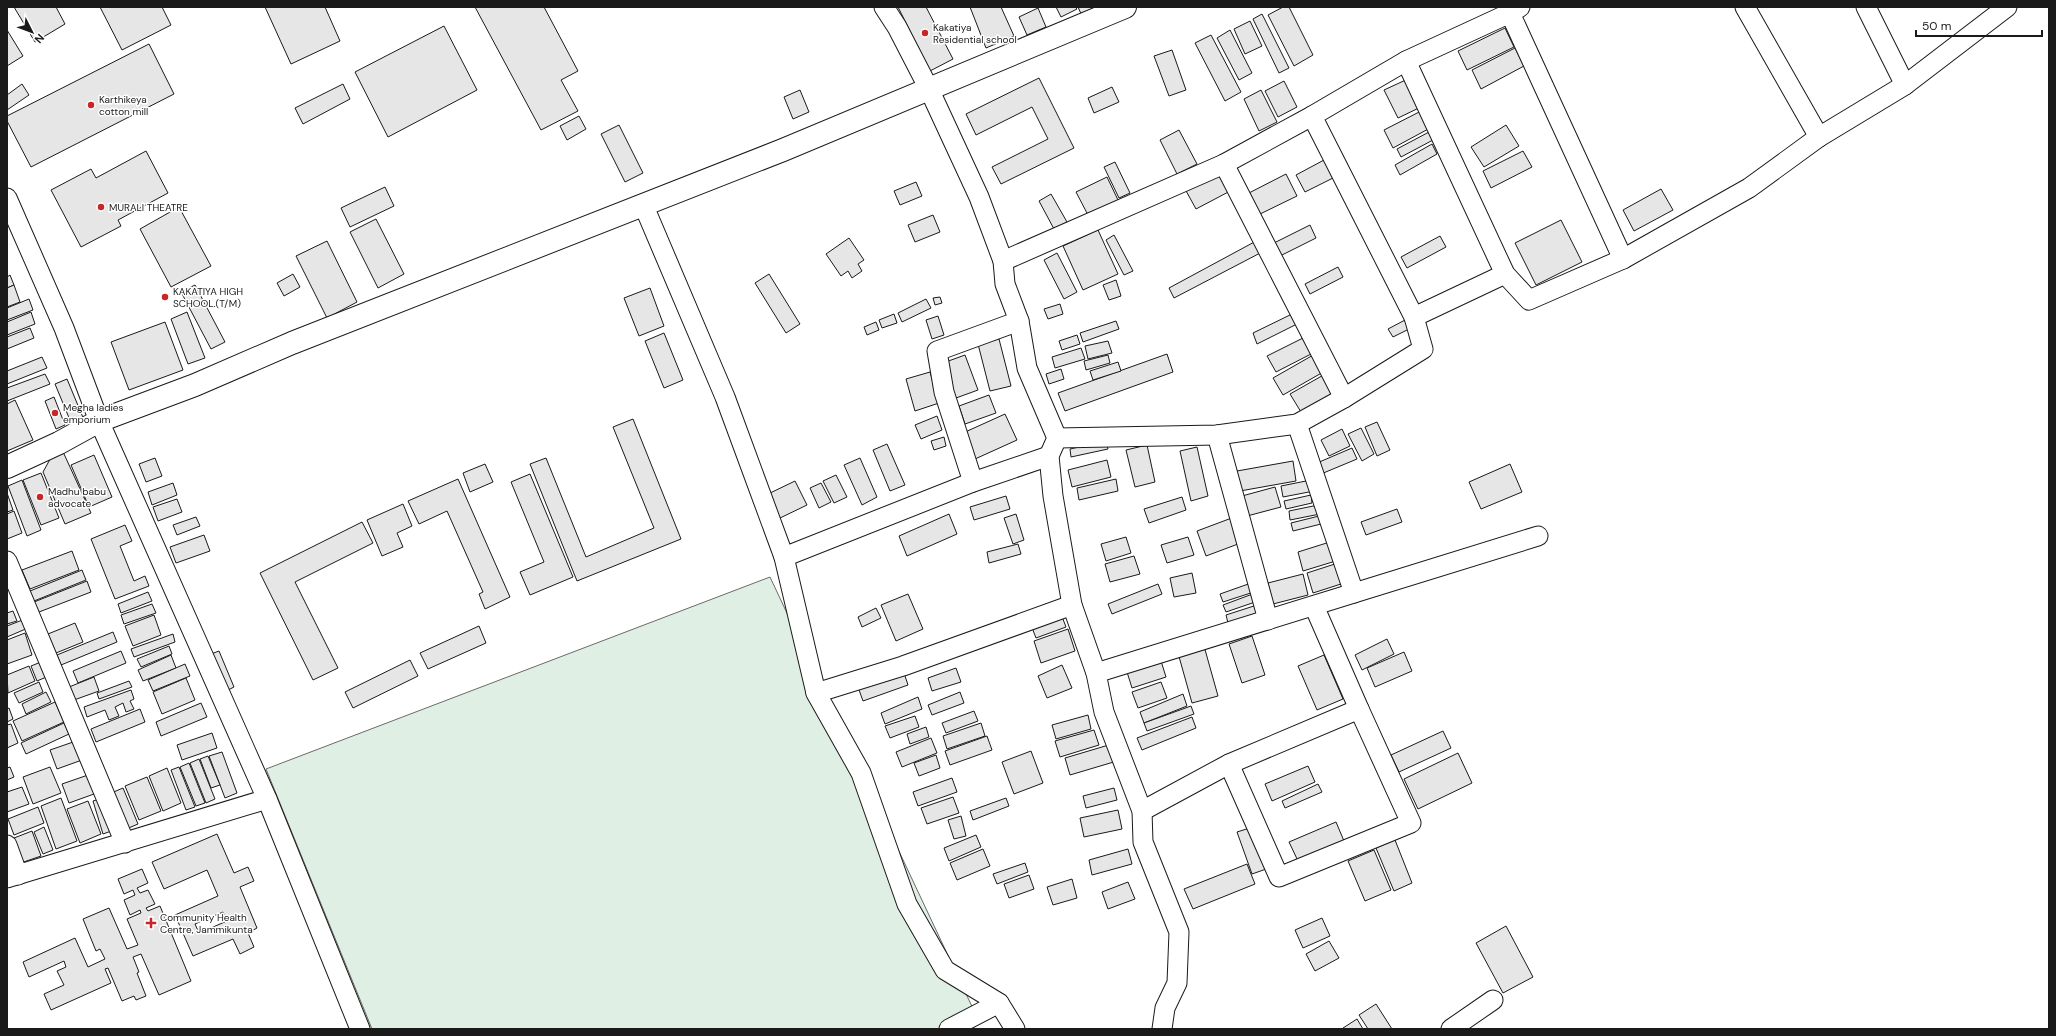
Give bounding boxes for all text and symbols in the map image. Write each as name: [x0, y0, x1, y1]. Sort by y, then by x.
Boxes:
north arrow: [12, 12, 52, 52]
scale bar: [1916, 12, 2042, 38]
text: 50 m: [1922, 18, 1951, 34]
place label: Kakatiya Residential school: [933, 21, 1017, 46]
marker: Kakatiya Residential school: [920, 28, 930, 38]
text: N: [32, 31, 47, 46]
place label: Karthikeya cotton mill: [99, 93, 148, 118]
marker: Karthikeya cotton mill: [86, 100, 96, 110]
place label: MURALI THEATRE: [109, 201, 188, 214]
marker: MURALI THEATRE: [96, 202, 106, 212]
place label: KAKATIYA HIGH SCHOOL.(T/M): [173, 285, 243, 310]
marker: KAKATIYA HIGH SCHOOL.(T/M): [160, 292, 170, 302]
place label: Megha ladies emporium: [63, 401, 124, 426]
marker: Megha ladies emporium: [50, 408, 60, 418]
place label: Madhu babu advocate: [48, 485, 106, 510]
marker: Madhu babu advocate: [35, 492, 45, 502]
place label: Community Health Centre, Jammikunta: [160, 911, 253, 936]
marker: Community Health Centre, Jammikunta: [145, 917, 157, 929]

